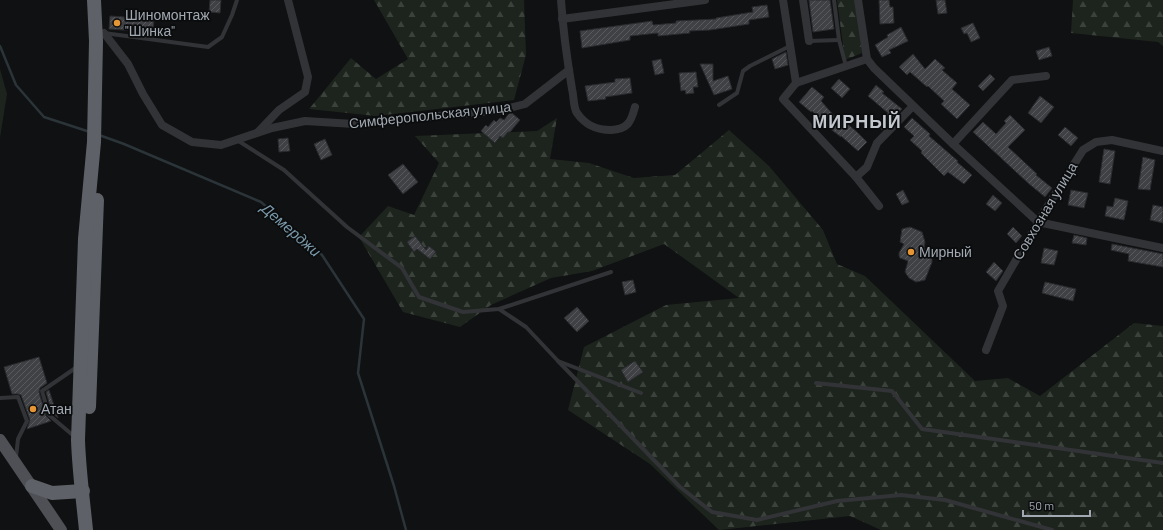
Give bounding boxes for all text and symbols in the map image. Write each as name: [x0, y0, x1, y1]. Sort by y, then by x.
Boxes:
place label: Шиномонтаж "Шинка": [125, 6, 210, 39]
marker: Шиномонтаж "Шинка": [112, 18, 122, 28]
street label: Симферопольская улица: [348, 98, 512, 131]
district label: МИРНЫЙ: [812, 110, 902, 132]
street label: Совхозная улица: [1009, 159, 1080, 263]
water label: Демерджи: [257, 197, 325, 260]
place label: Мирный: [919, 243, 972, 260]
marker: Мирный: [906, 247, 916, 257]
place label: Атан: [41, 400, 72, 417]
marker: Атан: [28, 404, 38, 414]
scale bar: [1023, 492, 1090, 518]
text: 50 m: [1029, 498, 1054, 512]

